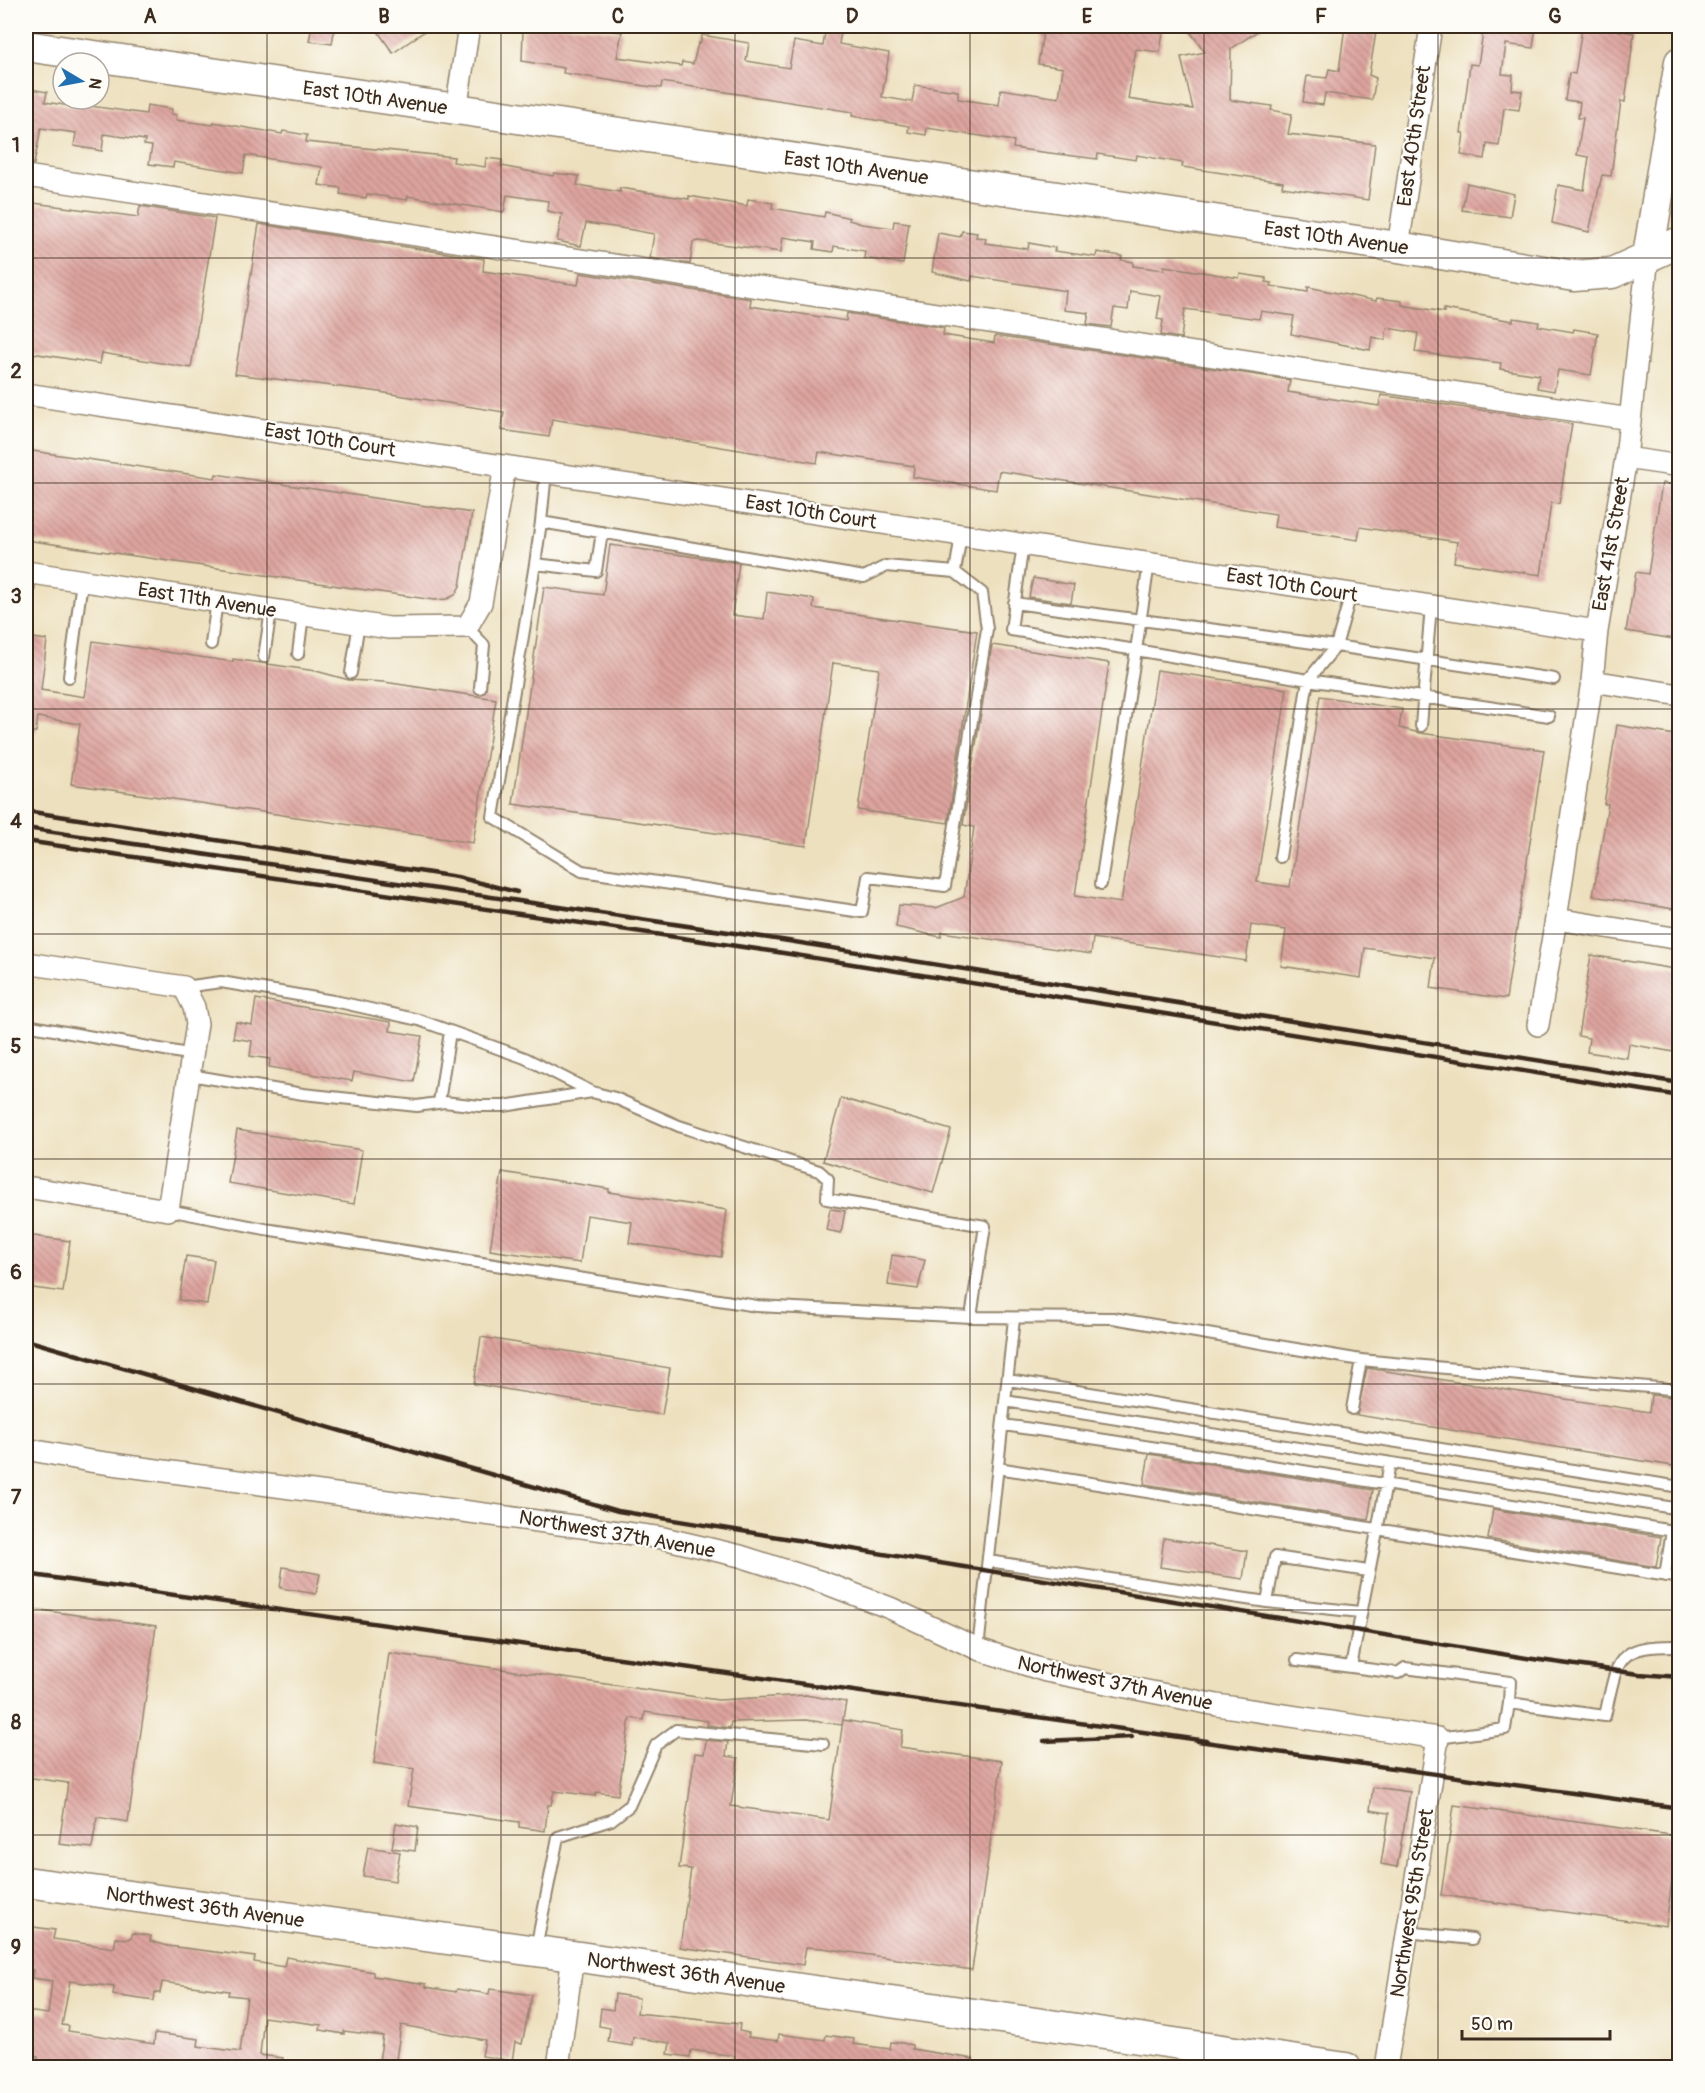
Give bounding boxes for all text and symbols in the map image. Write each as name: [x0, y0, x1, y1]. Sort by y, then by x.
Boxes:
text: A: [144, 4, 157, 29]
text: B: [378, 4, 390, 29]
text: C: [612, 4, 624, 29]
text: D: [846, 4, 859, 29]
text: E: [1082, 4, 1093, 29]
text: F: [1315, 4, 1327, 29]
text: G: [1548, 4, 1562, 29]
north arrow: [51, 51, 111, 111]
street label: East 40th Street: [1392, 63, 1436, 208]
street label: East 10th Avenue: [301, 75, 449, 121]
text: N: [84, 76, 106, 91]
text: 1: [12, 133, 20, 158]
street label: East 10th Avenue: [782, 145, 930, 191]
street label: East 10th Avenue: [1262, 215, 1410, 261]
text: 2: [10, 359, 22, 384]
street label: East 10th Court: [263, 417, 398, 463]
street label: East 41st Street: [1587, 474, 1635, 613]
street label: East 10th Court: [744, 489, 879, 535]
street label: East 10th Court: [1225, 562, 1360, 608]
street label: East 11th Avenue: [136, 577, 278, 623]
text: 3: [10, 584, 22, 609]
text: 4: [10, 809, 22, 834]
text: 5: [11, 1034, 22, 1059]
text: 6: [10, 1260, 22, 1285]
text: 7: [11, 1485, 22, 1510]
street label: Northwest 37th Avenue: [517, 1504, 717, 1564]
street label: Northwest 37th Avenue: [1015, 1650, 1215, 1716]
text: 8: [11, 1710, 21, 1735]
street label: Northwest 95th Street: [1385, 1806, 1439, 1999]
street label: Northwest 36th Avenue: [104, 1881, 306, 1933]
text: 9: [11, 1935, 21, 1960]
street label: Northwest 36th Avenue: [585, 1947, 787, 1999]
scale bar: [1462, 2003, 1610, 2041]
text: 50 m: [1471, 2013, 1513, 2036]

